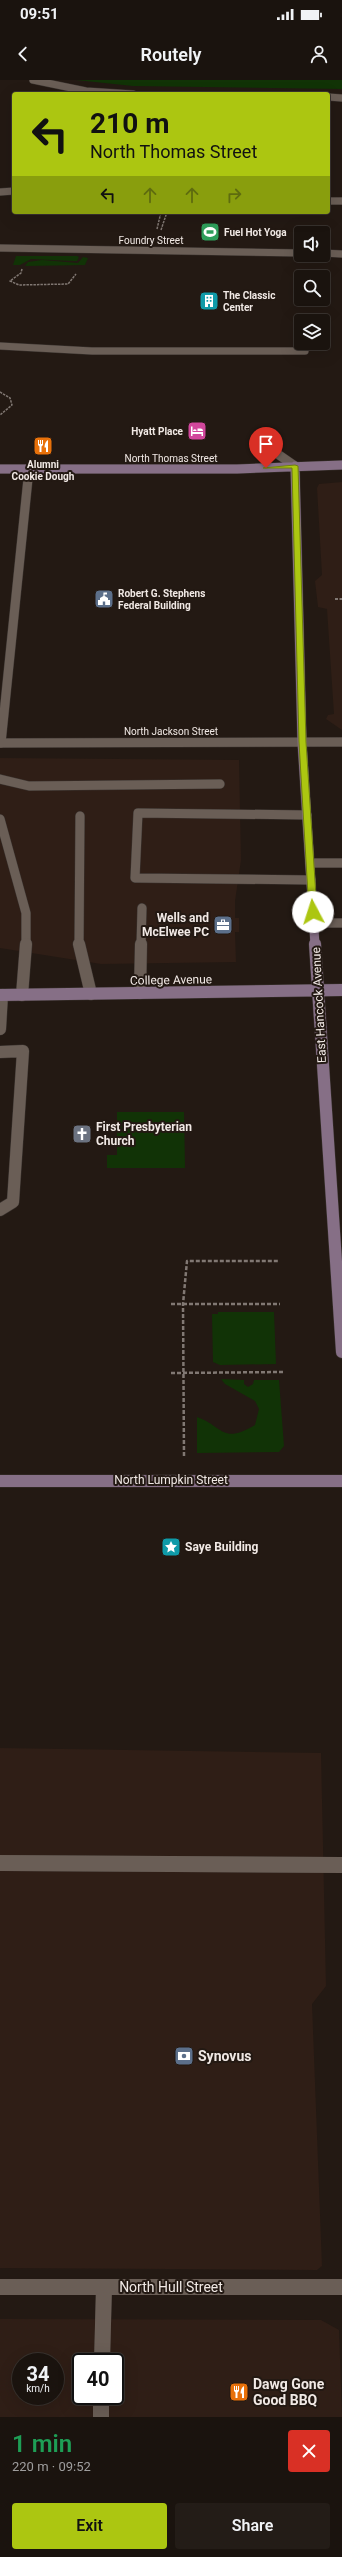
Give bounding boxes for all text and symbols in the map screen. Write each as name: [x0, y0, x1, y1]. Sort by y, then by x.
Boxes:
text: 09:51: [20, 5, 59, 23]
icon: back: [12, 43, 34, 65]
icon: person: [308, 43, 330, 65]
text: Routely: [140, 44, 202, 65]
text: 210 m: [90, 107, 169, 140]
icon: left: [24, 108, 76, 160]
text: North Thomas Street: [90, 141, 257, 162]
icon: left: [97, 184, 119, 206]
icon: ahead: [139, 184, 161, 206]
icon: ahead: [181, 184, 203, 206]
icon: right: [223, 184, 245, 206]
sports icon: Fuel Hot Yoga: [199, 221, 221, 243]
map controls: [294, 226, 330, 350]
button: sound: [294, 226, 330, 262]
place label: Fuel Hot Yoga: [224, 227, 287, 238]
street label: Foundry Street: [119, 235, 183, 246]
button: search: [294, 270, 330, 306]
building icon: The Classic Center: [198, 290, 220, 312]
place label: The Classic Center: [223, 290, 275, 313]
button: layers: [294, 314, 330, 350]
hotel icon: Hyatt Place: [186, 420, 208, 442]
place label: Hyatt Place: [131, 426, 184, 437]
pin: [249, 427, 283, 468]
icon: arrive: [255, 433, 277, 455]
restaurant icon: Alumni Cookie Dough: [32, 435, 54, 457]
street label: North Thomas Street: [125, 453, 217, 464]
place label: Alumni Cookie Dough: [12, 459, 75, 482]
public building icon: Robert G. Stephens Federal Building: [93, 588, 115, 610]
place label: Robert G. Stephens Federal Building: [118, 588, 205, 611]
street label: North Jackson Street: [124, 726, 218, 737]
position arrow: [292, 891, 334, 933]
place label: Wells and McElwee PC: [142, 911, 209, 939]
office icon: Wells and McElwee PC: [212, 914, 234, 936]
street label: East Hancock Avenue: [309, 947, 329, 1063]
street label: College Avenue: [130, 972, 212, 988]
place label: First Presbyterian Church: [96, 1120, 192, 1148]
church icon: First Presbyterian Church: [71, 1123, 93, 1145]
street label: North Lumpkin Street: [114, 1473, 228, 1487]
place icon: Saye Building: [160, 1536, 182, 1558]
place label: Saye Building: [185, 1540, 259, 1554]
bank icon: Synovus: [173, 2045, 195, 2067]
place label: Synovus: [198, 2048, 251, 2064]
street label: North Hull Street: [119, 2279, 223, 2295]
speed limit sign: 40: [72, 2353, 124, 2405]
text: 34: [27, 2362, 49, 2386]
place label: Dawg Gone Good BBQ: [253, 2376, 325, 2408]
restaurant icon: Dawg Gone Good BBQ: [228, 2381, 250, 2403]
text: km/h: [26, 2383, 50, 2394]
text: 1 min: [12, 2430, 72, 2458]
button: close: [288, 2430, 330, 2472]
text: 220 m · 09:52: [12, 2459, 91, 2474]
button: Exit: [12, 2503, 167, 2549]
button: Share: [175, 2503, 330, 2549]

